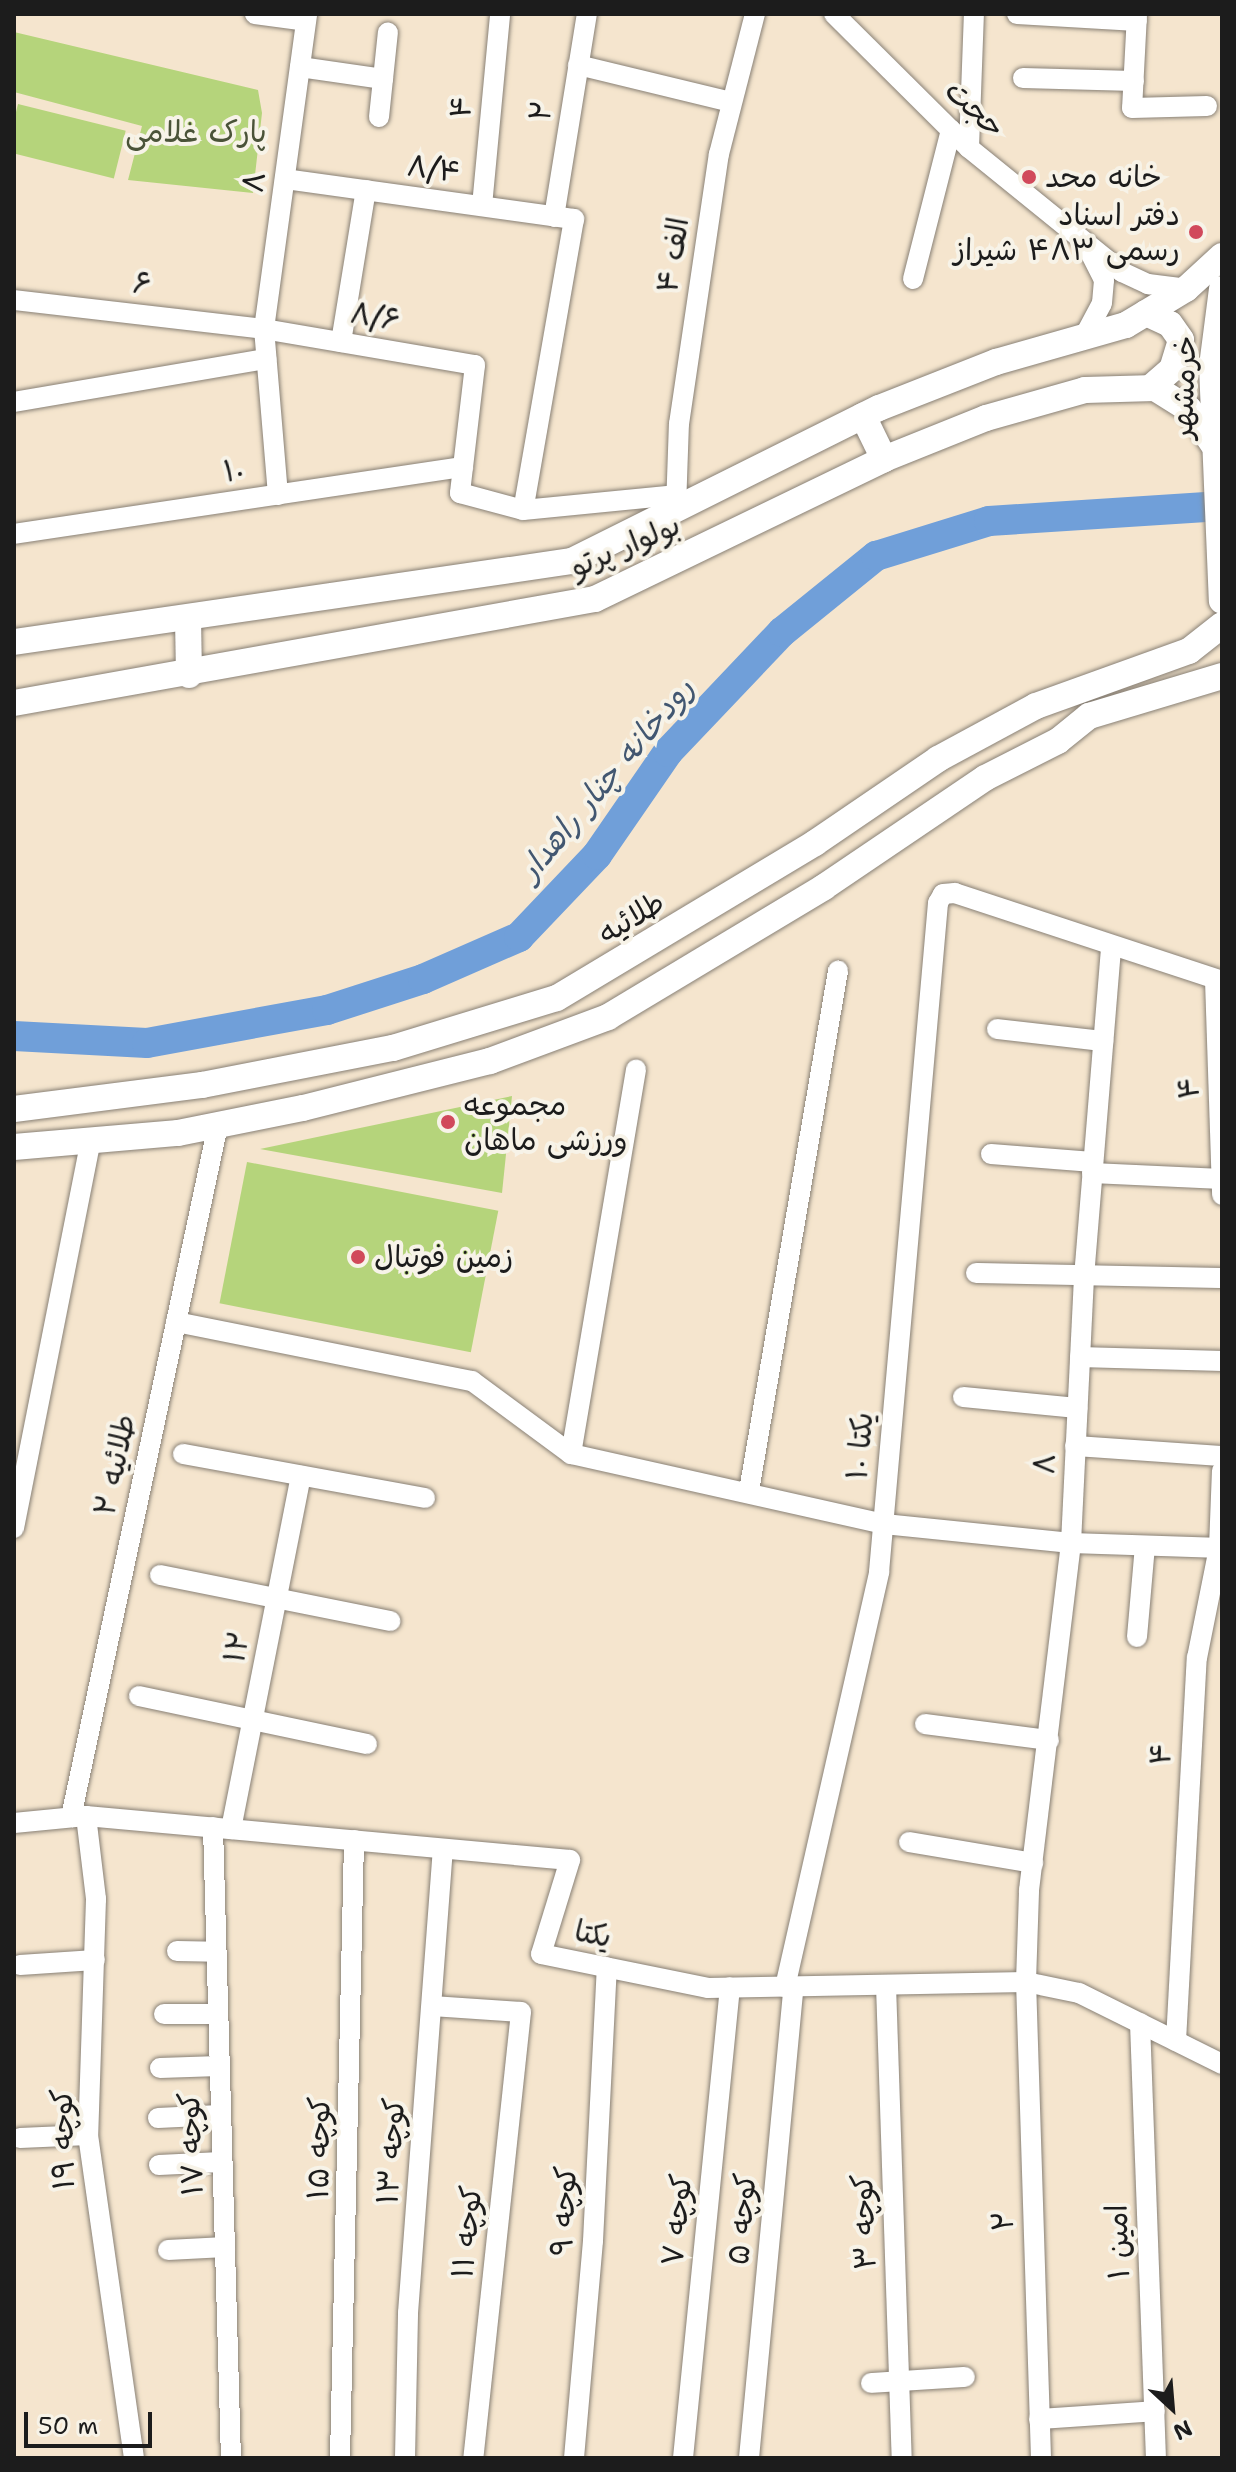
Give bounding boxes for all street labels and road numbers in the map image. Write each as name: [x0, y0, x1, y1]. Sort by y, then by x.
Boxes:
street label: حجت: [938, 72, 1012, 146]
street label: ۴: [442, 94, 480, 120]
street label: ۲: [522, 98, 560, 124]
street label: ۸/۴: [405, 147, 463, 191]
street label: ۸: [235, 169, 273, 195]
street label: ۴ الف: [649, 215, 697, 295]
street label: ۶: [131, 265, 153, 303]
street label: ۸/۶: [347, 295, 403, 339]
street label: خرمشهر: [1164, 335, 1204, 439]
street label: ۱۰: [221, 452, 247, 490]
street label: بولوار پرتو: [564, 507, 686, 585]
street label: طلائیه: [591, 884, 671, 952]
street label: ۴: [1171, 1076, 1207, 1100]
street label: طلائیه ۲: [87, 1411, 143, 1519]
street label: ۱۰ یکتا: [839, 1411, 881, 1481]
street label: ۸: [1026, 1453, 1064, 1475]
street label: ۱۲: [216, 1628, 258, 1666]
street label: ۴: [1142, 1742, 1180, 1766]
street label: یکتا: [571, 1913, 615, 1955]
street label: کوچه ۱۹: [44, 2088, 82, 2190]
street label: کوچه ۱۷: [171, 2092, 211, 2196]
street label: کوچه ۱۵: [300, 2096, 338, 2200]
street label: کوچه ۱۳: [369, 2096, 413, 2206]
street label: کوچه ۹: [544, 2165, 584, 2257]
street label: کوچه ۷: [654, 2172, 700, 2268]
street label: کوچه ۵: [720, 2172, 764, 2266]
street label: کوچه ۳: [844, 2173, 884, 2271]
street label: کوچه ۱۱: [444, 2184, 490, 2280]
street label: امین ۱: [1099, 2204, 1137, 2280]
street label: ۲: [985, 2210, 1021, 2232]

